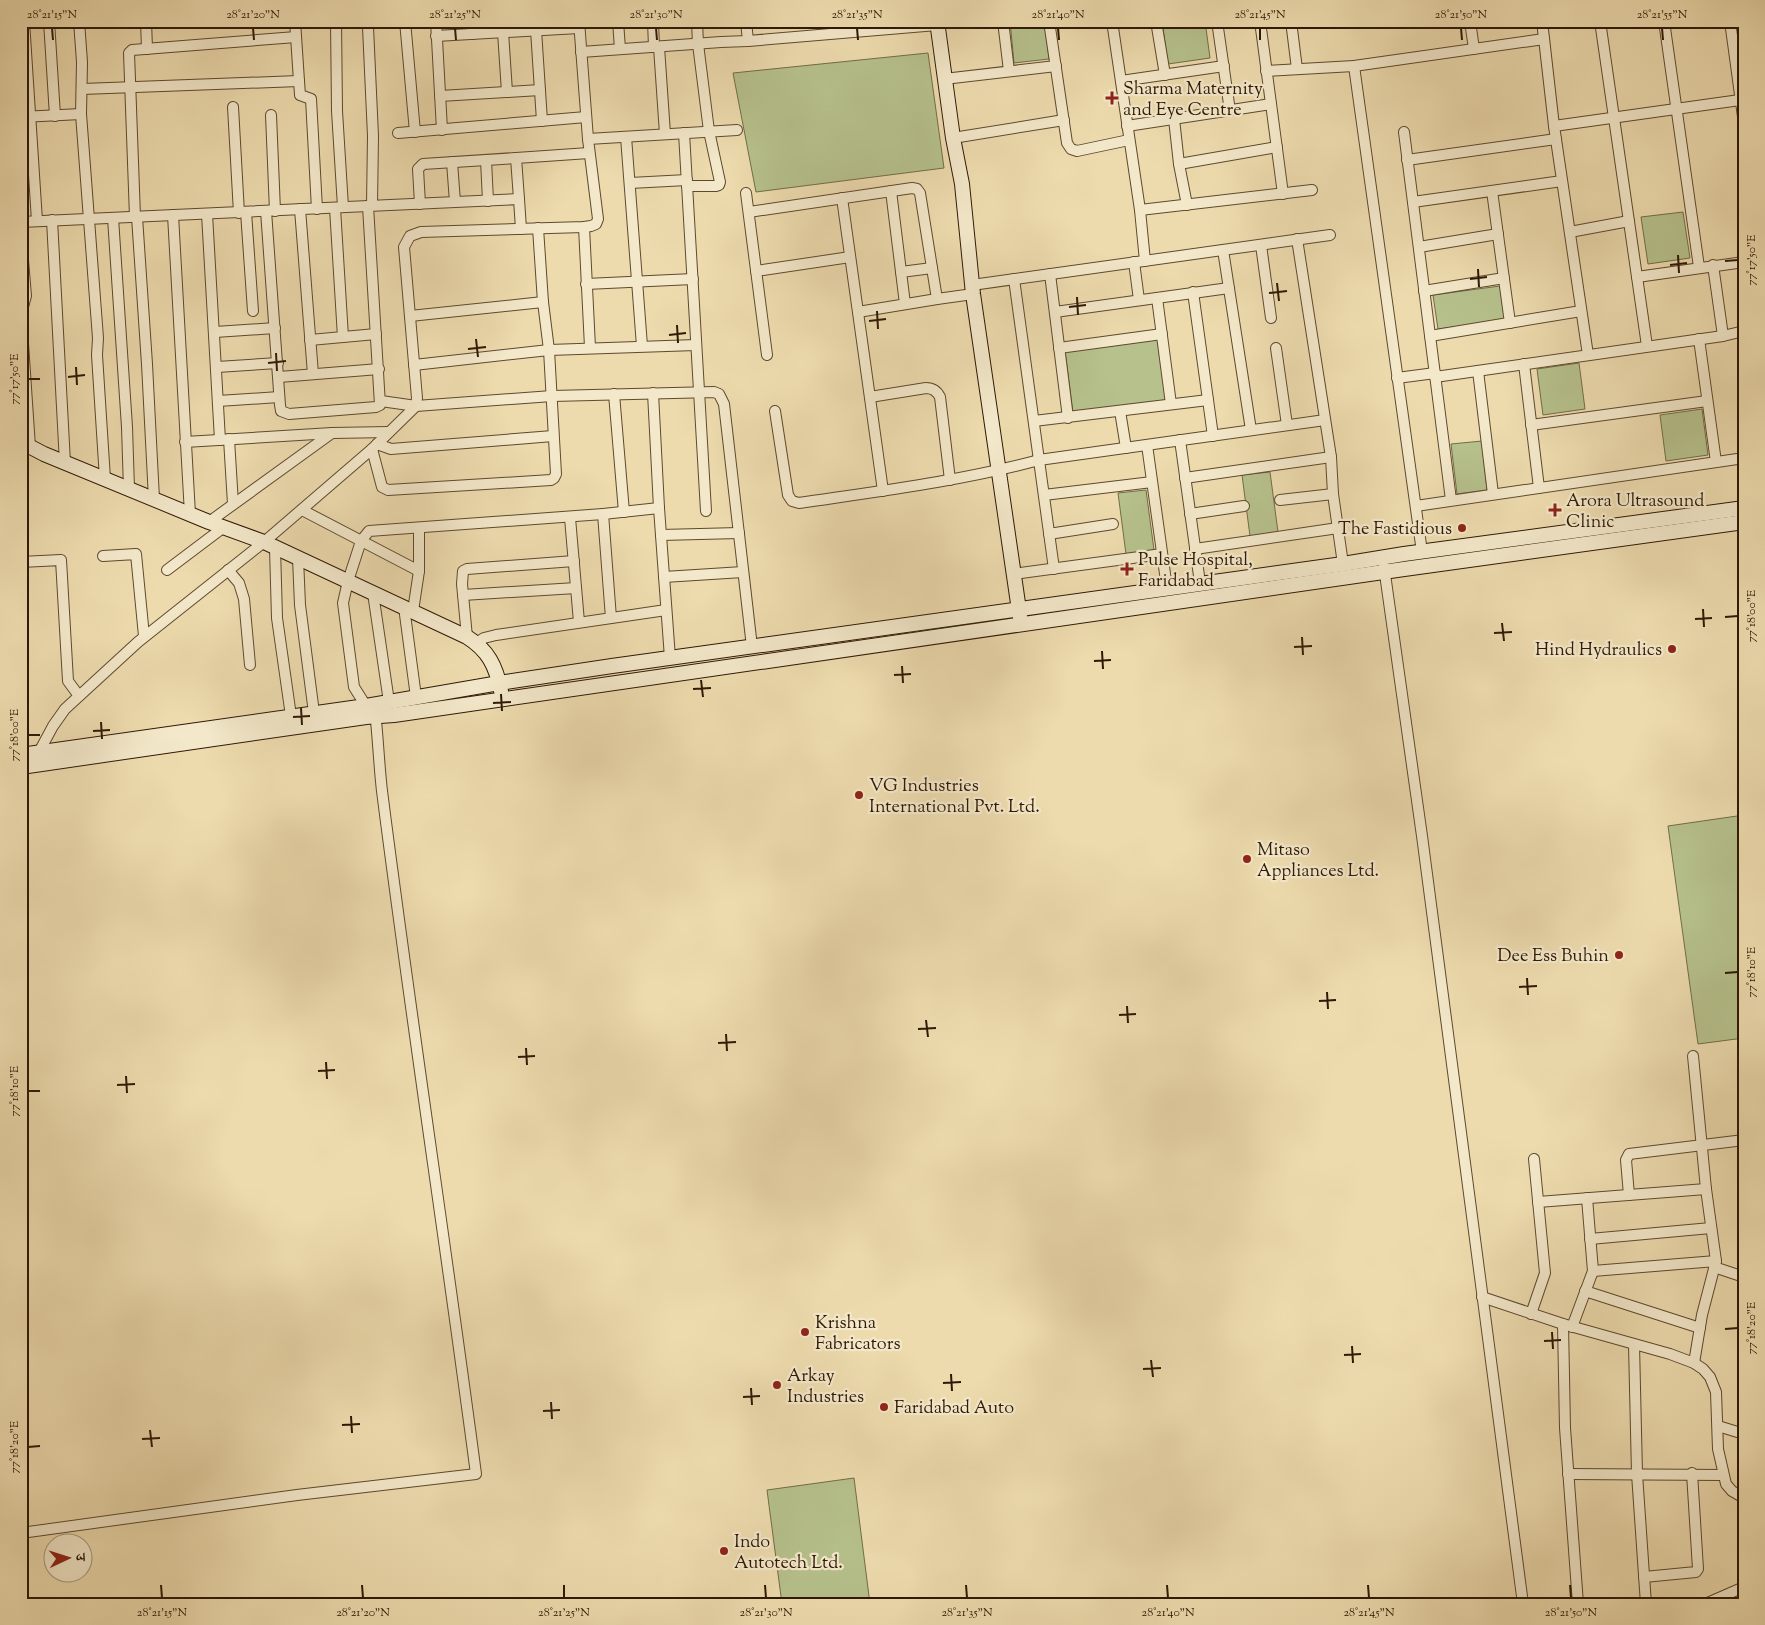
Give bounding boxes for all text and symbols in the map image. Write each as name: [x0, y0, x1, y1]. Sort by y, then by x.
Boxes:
text: 28°21'15"N: [27, 6, 78, 24]
text: 28°21'20"N: [226, 6, 280, 24]
text: 28°21'25"N: [429, 6, 481, 24]
text: 28°21'30"N: [630, 6, 683, 24]
text: 28°21'35"N: [831, 6, 883, 24]
text: 28°21'40"N: [1032, 6, 1085, 24]
text: 28°21'45"N: [1234, 6, 1286, 24]
text: 28°21'50"N: [1435, 6, 1488, 24]
text: 28°21'55"N: [1637, 6, 1688, 24]
place label: Sharma Maternity and Eye Centre: [1123, 77, 1263, 124]
marker: Sharma Maternity and Eye Centre: [1105, 91, 1119, 105]
text: 77°17'50"E: [1743, 234, 1761, 285]
text: 77°17'50"E: [6, 353, 24, 404]
place label: Arora Ultrasound Clinic: [1566, 489, 1704, 536]
marker: Arora Ultrasound Clinic: [1548, 503, 1562, 517]
place label: The Fastidious: [1338, 517, 1452, 543]
marker: The Fastidious: [1456, 522, 1468, 534]
place label: Pulse Hospital, Faridabad: [1138, 548, 1253, 595]
marker: Pulse Hospital, Faridabad: [1120, 562, 1134, 576]
text: 77°18'00"E: [1743, 589, 1761, 642]
place label: Hind Hydraulics: [1535, 638, 1662, 664]
marker: Hind Hydraulics: [1666, 643, 1678, 655]
text: 77°18'00"E: [6, 708, 24, 761]
place label: VG Industries International Pvt. Ltd.: [869, 774, 1040, 821]
marker: VG Industries International Pvt. Ltd.: [853, 789, 865, 801]
place label: Mitaso Appliances Ltd.: [1257, 838, 1379, 885]
marker: Mitaso Appliances Ltd.: [1241, 853, 1253, 865]
place label: Dee Ess Buhin: [1497, 944, 1609, 970]
text: 77°18'10"E: [1743, 946, 1761, 997]
marker: Dee Ess Buhin: [1613, 949, 1625, 961]
text: 77°18'10"E: [6, 1065, 24, 1116]
text: 77°18'20"E: [1743, 1301, 1761, 1354]
place label: Krishna Fabricators: [815, 1311, 901, 1358]
marker: Krishna Fabricators: [799, 1326, 811, 1338]
place label: Arkay Industries: [787, 1364, 864, 1411]
marker: Arkay Industries: [771, 1379, 783, 1391]
place label: Faridabad Auto: [894, 1396, 1014, 1422]
marker: Faridabad Auto: [878, 1401, 890, 1413]
text: 77°18'20"E: [6, 1420, 24, 1473]
place label: Indo Autotech Ltd.: [734, 1530, 843, 1577]
north arrow: [42, 1532, 92, 1582]
marker: Indo Autotech Ltd.: [718, 1545, 730, 1557]
text: उ: [69, 1552, 89, 1562]
text: 28°21'15"N: [137, 1604, 188, 1622]
text: 28°21'20"N: [336, 1604, 390, 1622]
text: 28°21'25"N: [538, 1604, 590, 1622]
text: 28°21'30"N: [740, 1604, 793, 1622]
text: 28°21'35"N: [941, 1604, 993, 1622]
text: 28°21'40"N: [1142, 1604, 1195, 1622]
text: 28°21'45"N: [1343, 1604, 1395, 1622]
text: 28°21'50"N: [1545, 1604, 1598, 1622]

